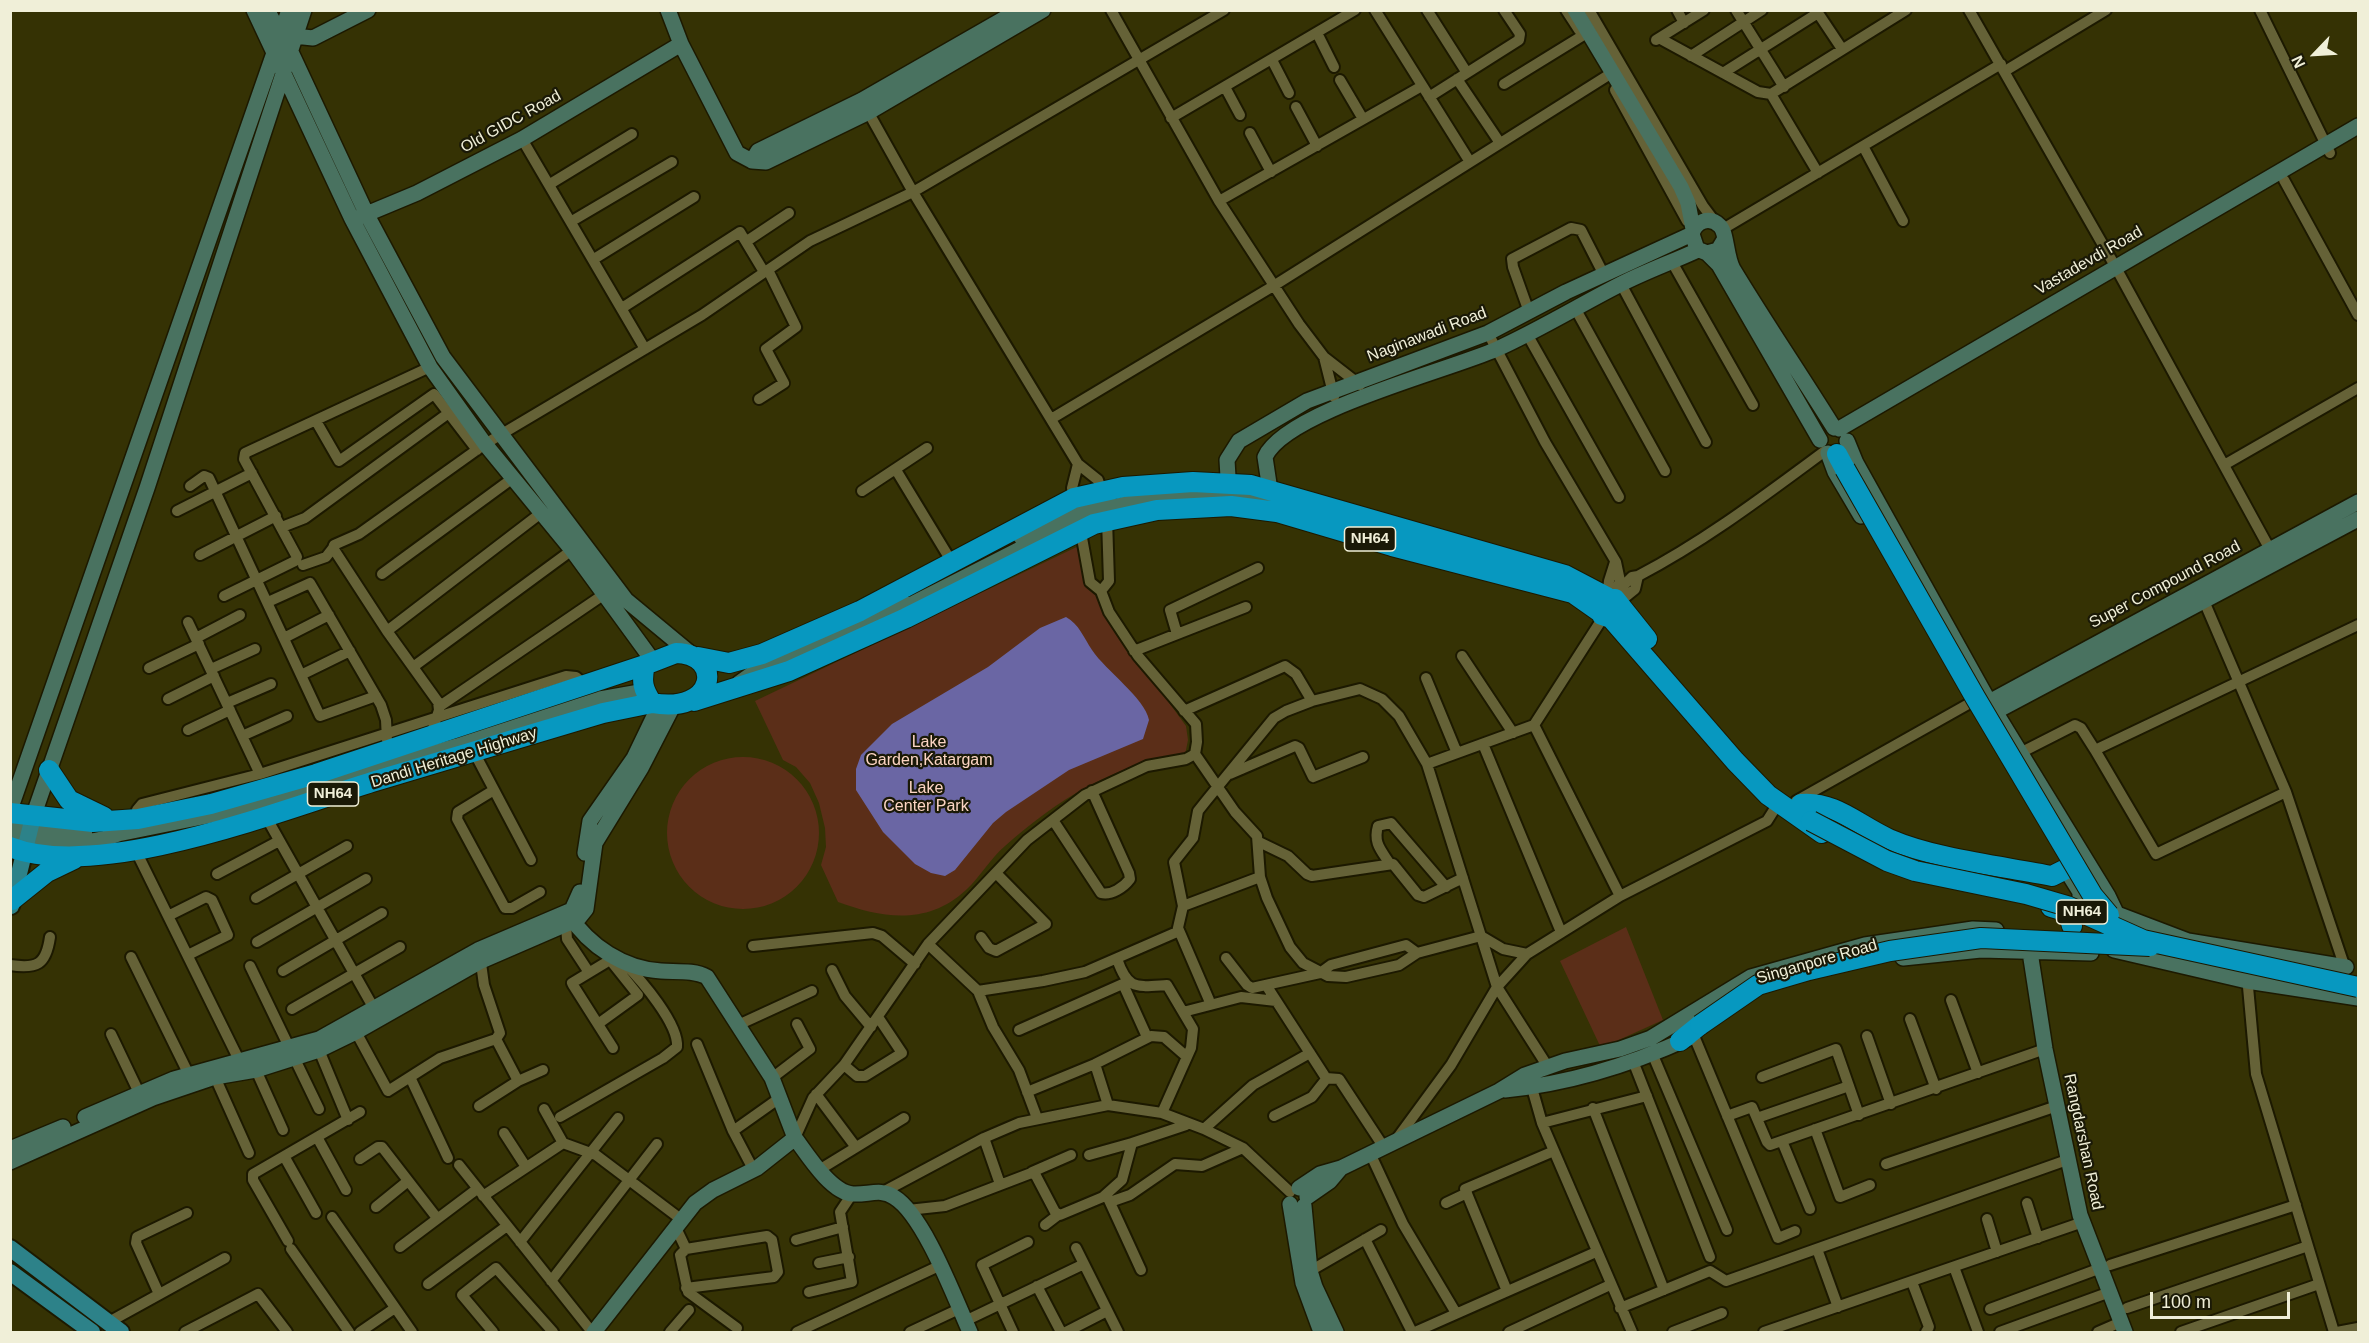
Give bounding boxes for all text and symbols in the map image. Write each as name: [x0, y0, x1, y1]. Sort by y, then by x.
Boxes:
north arrow: [2285, 24, 2345, 84]
text: N: [2288, 53, 2308, 71]
street label: Old GIDC Road: [457, 86, 565, 158]
street label: Vastadevdi Road: [2032, 223, 2146, 299]
street label: Naginawadi Road: [1365, 303, 1489, 367]
road number: NH64: [1344, 527, 1396, 551]
street label: Super Compound Road: [2086, 537, 2244, 633]
street label: Dandi Heritage Highway: [369, 724, 539, 792]
park label: Lake Garden,Katargam: [865, 733, 993, 771]
park label: Lake Center Park: [883, 779, 969, 817]
road number: NH64: [308, 782, 358, 806]
road number: NH64: [2056, 900, 2108, 924]
street label: Singanpore Road: [1754, 936, 1880, 988]
street label: Rangdarshan Road: [2059, 1072, 2107, 1212]
scale bar: [2153, 1280, 2292, 1318]
text: 100 m: [2161, 1292, 2211, 1312]

